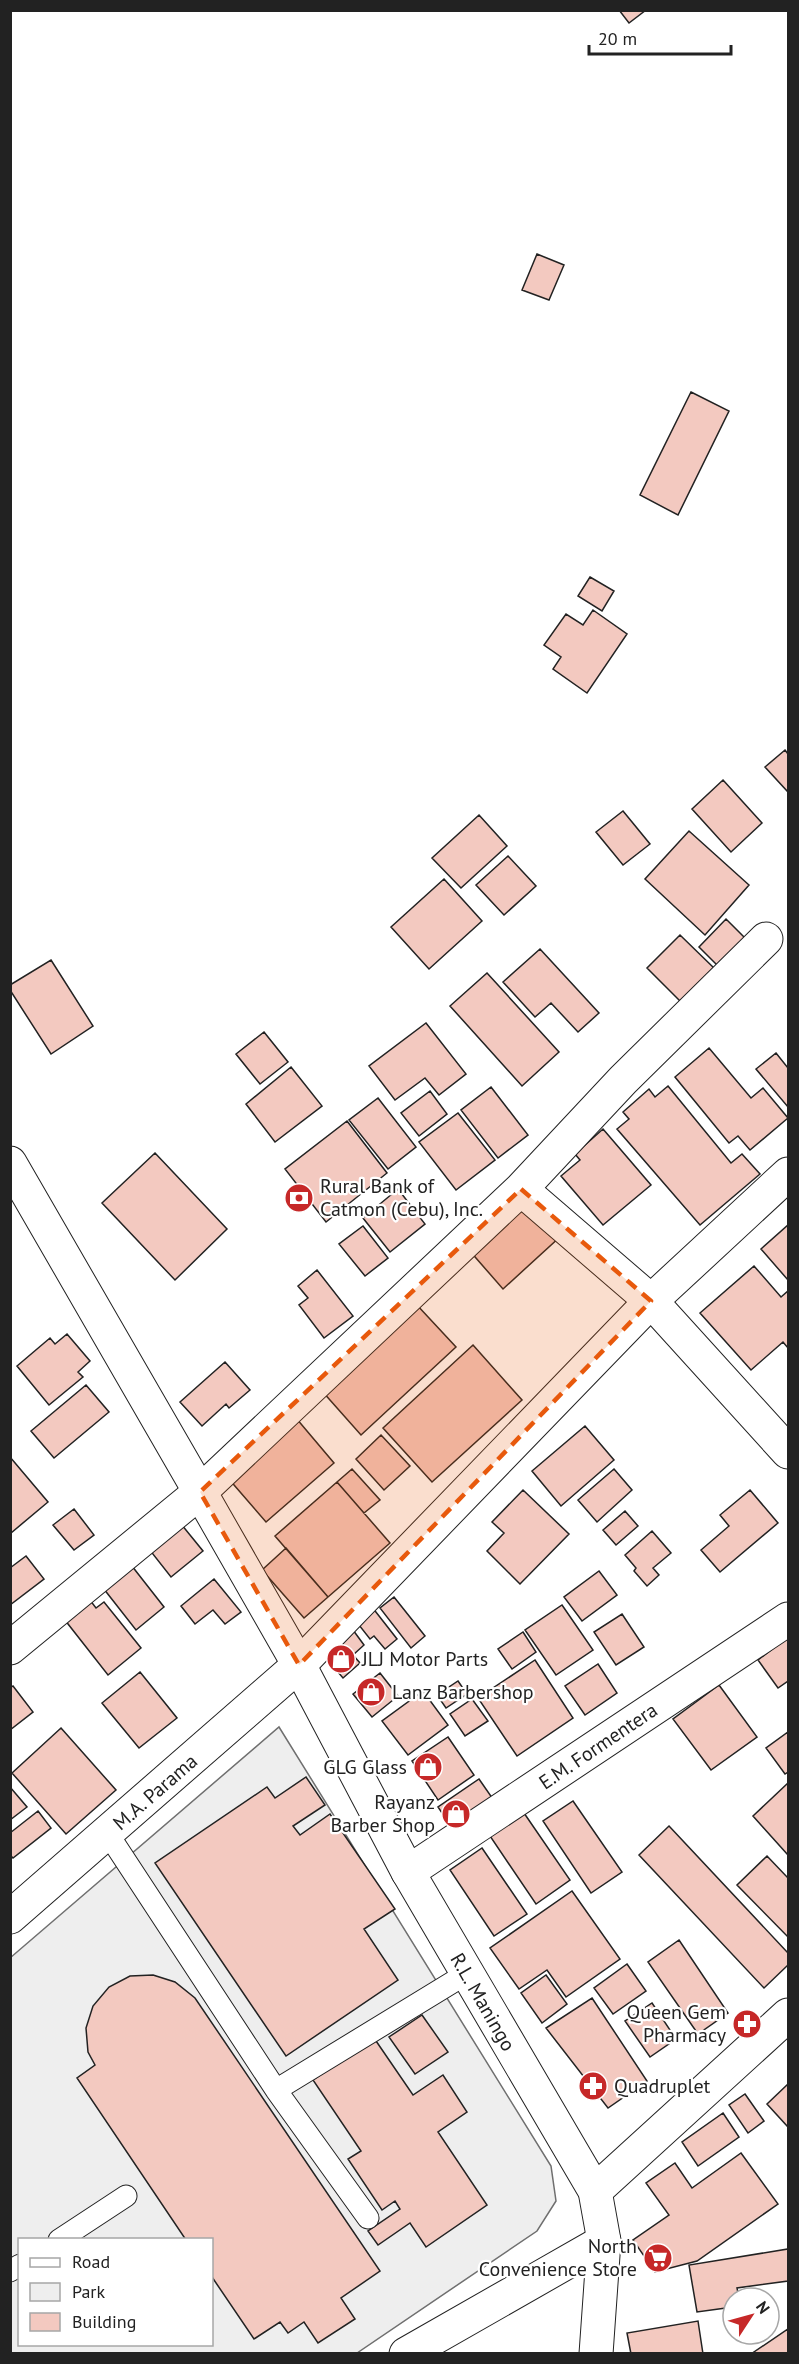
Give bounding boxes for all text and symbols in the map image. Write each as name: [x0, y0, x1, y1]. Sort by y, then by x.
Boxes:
scale bar: [589, 18, 732, 56]
text: 20 m: [598, 27, 637, 50]
place label: Rural Bank of Catmon (Cebu), Inc.: [320, 1173, 483, 1222]
bank icon: Rural Bank of Catmon (Cebu), Inc.: [283, 1182, 315, 1214]
shop icon: JLJ Motor Parts: [325, 1643, 357, 1675]
place label: JLJ Motor Parts: [361, 1646, 488, 1672]
shop icon: Lanz Barbershop: [355, 1676, 387, 1708]
place label: Lanz Barbershop: [392, 1679, 534, 1705]
street label: E.M. Formentera: [534, 1697, 662, 1795]
street label: M.A. Parama: [107, 1748, 203, 1836]
shop icon: GLG Glass: [412, 1751, 444, 1783]
place label: GLG Glass: [323, 1754, 407, 1780]
place label: Rayanz Barber Shop: [330, 1789, 435, 1838]
shop icon: Rayanz Barber Shop: [440, 1798, 472, 1830]
street label: R.L. Maningo: [444, 1948, 522, 2056]
place label: Queen Gem Pharmacy: [627, 1999, 727, 2048]
pharmacy icon: Queen Gem Pharmacy: [731, 2008, 763, 2040]
pharmacy icon: Quadruplet: [577, 2070, 609, 2102]
place label: Quadruplet: [614, 2073, 711, 2099]
place label: North Convenience Store: [479, 2233, 637, 2282]
legend: [18, 2238, 213, 2346]
supermarket icon: North Convenience Store: [642, 2242, 674, 2274]
text: Road: [72, 2250, 110, 2273]
text: Park: [72, 2280, 105, 2303]
north arrow: [721, 2286, 781, 2346]
text: N: [752, 2297, 774, 2317]
text: Building: [72, 2310, 136, 2333]

